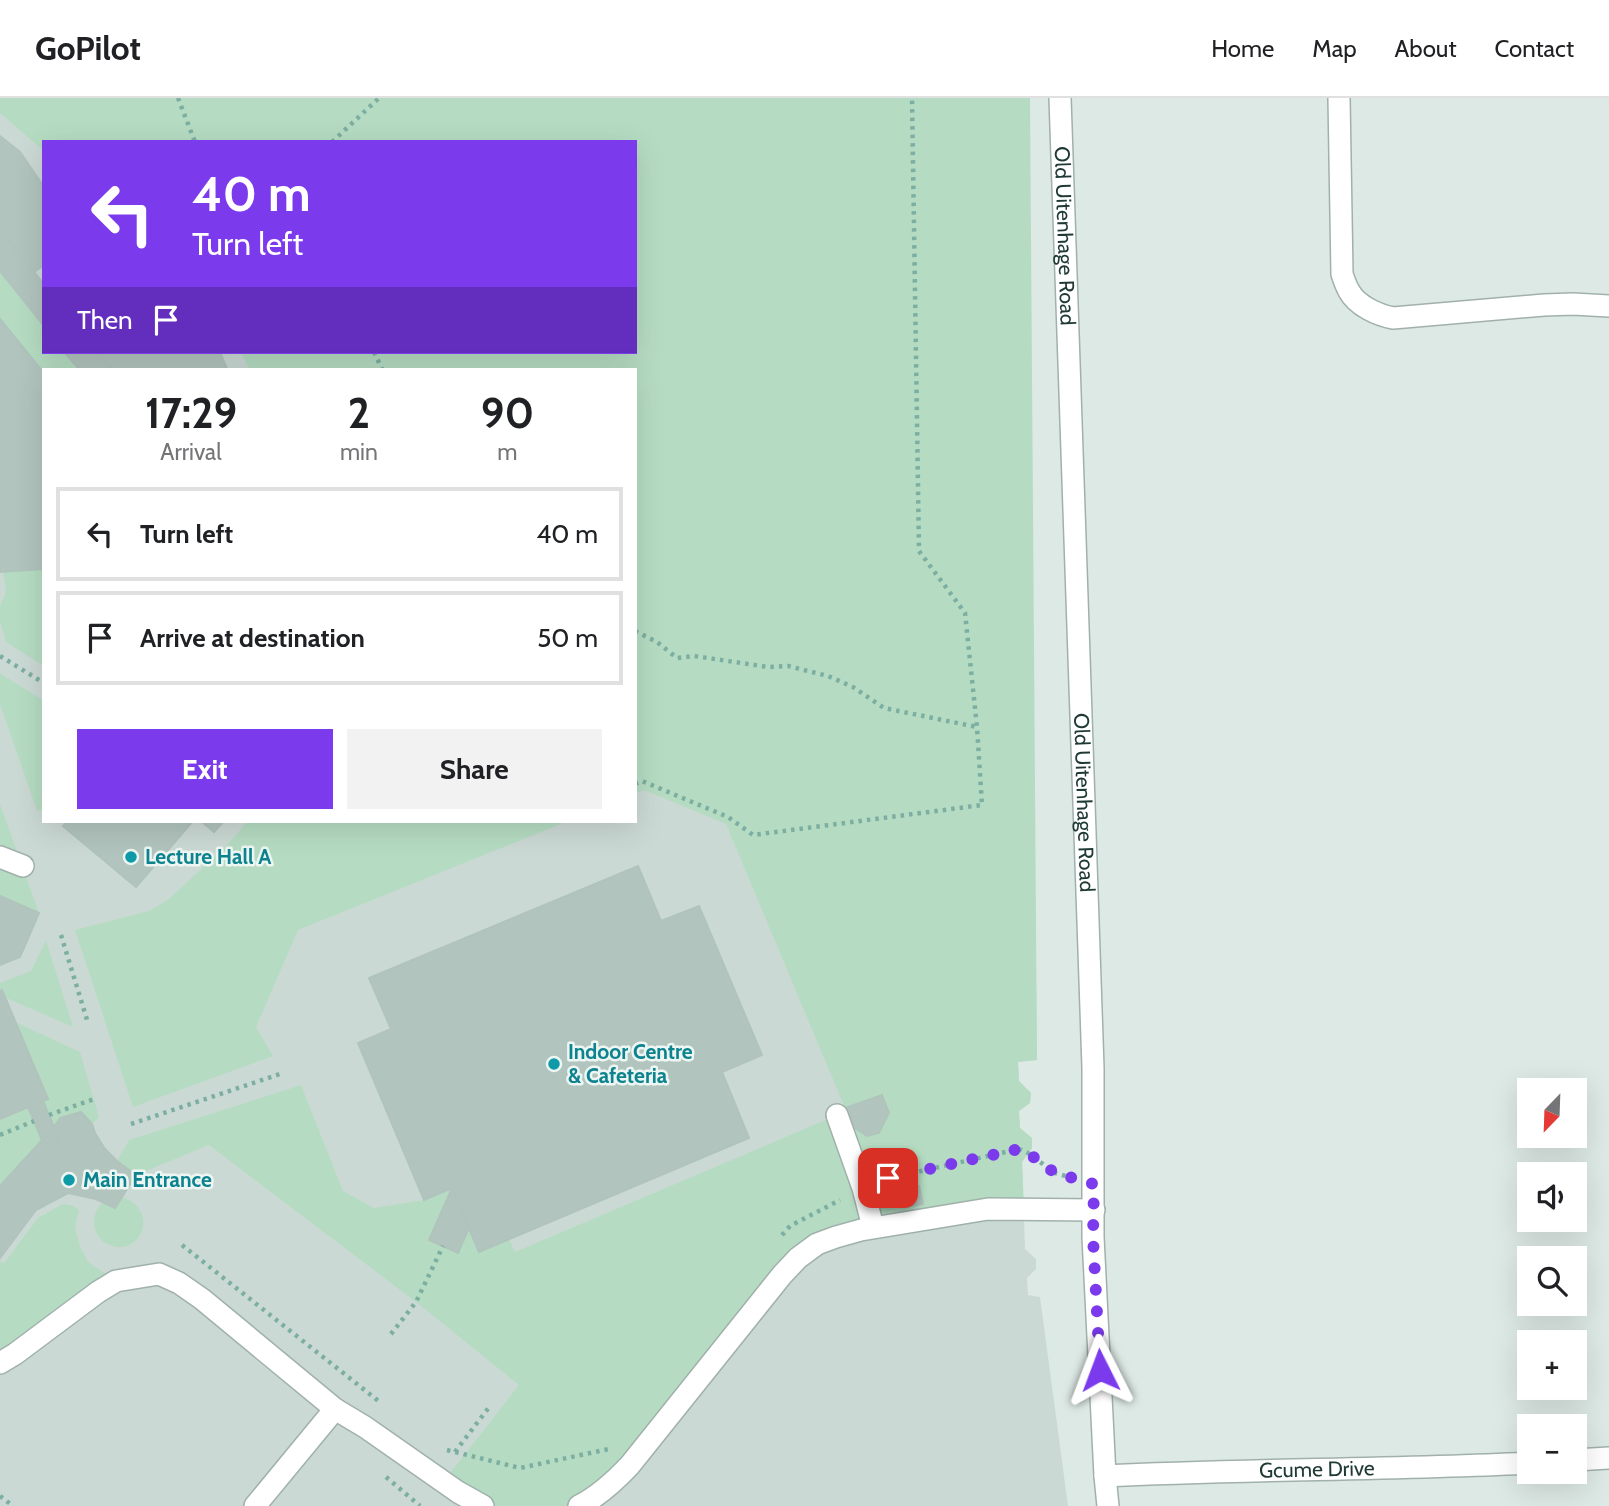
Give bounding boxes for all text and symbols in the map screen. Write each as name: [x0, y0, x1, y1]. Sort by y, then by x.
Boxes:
text: GoPilot: [35, 28, 141, 68]
text: Home: [1211, 34, 1274, 63]
text: Map: [1312, 34, 1357, 63]
text: About: [1395, 34, 1457, 63]
text: Contact: [1495, 34, 1574, 63]
street label: Old Uitenhage Road: [1050, 146, 1081, 326]
text: 40 m: [192, 164, 311, 223]
icon: left: [77, 168, 168, 259]
text: Turn left: [192, 224, 303, 263]
icon: arrive: [147, 301, 185, 339]
text: Then: [77, 304, 133, 336]
text: 17:29: [145, 387, 237, 439]
text: 2: [348, 387, 370, 439]
text: 90: [481, 387, 534, 439]
text: Arrival: [160, 438, 222, 466]
text: min: [340, 438, 378, 466]
text: m: [497, 438, 518, 466]
icon: left: [81, 515, 119, 553]
text: Turn left: [140, 518, 233, 550]
text: 40 m: [536, 518, 598, 550]
icon: arrive: [81, 619, 119, 657]
text: Arrive at destination: [140, 622, 365, 654]
text: 50 m: [537, 622, 598, 654]
street label: Old Uitenhage Road: [1069, 713, 1100, 893]
button: Exit: [77, 729, 333, 809]
button: Share: [347, 729, 602, 809]
place label: Lecture Hall A: [145, 844, 272, 869]
marker: Lecture Hall A: [123, 849, 139, 865]
place label: Indoor Centre & Cafeteria: [568, 1039, 693, 1088]
marker: Indoor Centre & Cafeteria: [546, 1056, 562, 1072]
north arrow: [1517, 1078, 1587, 1148]
map controls: [1517, 1078, 1587, 1484]
pin: [858, 1148, 918, 1208]
icon: arrive: [869, 1159, 907, 1197]
button: sound: [1517, 1162, 1587, 1232]
place label: Main Entrance: [83, 1167, 212, 1192]
marker: Main Entrance: [61, 1172, 77, 1188]
button: search: [1517, 1246, 1587, 1316]
button: +: [1517, 1330, 1587, 1400]
position arrow: [1063, 1333, 1137, 1407]
button: −: [1517, 1414, 1587, 1484]
street label: Gcume Drive: [1259, 1455, 1375, 1483]

